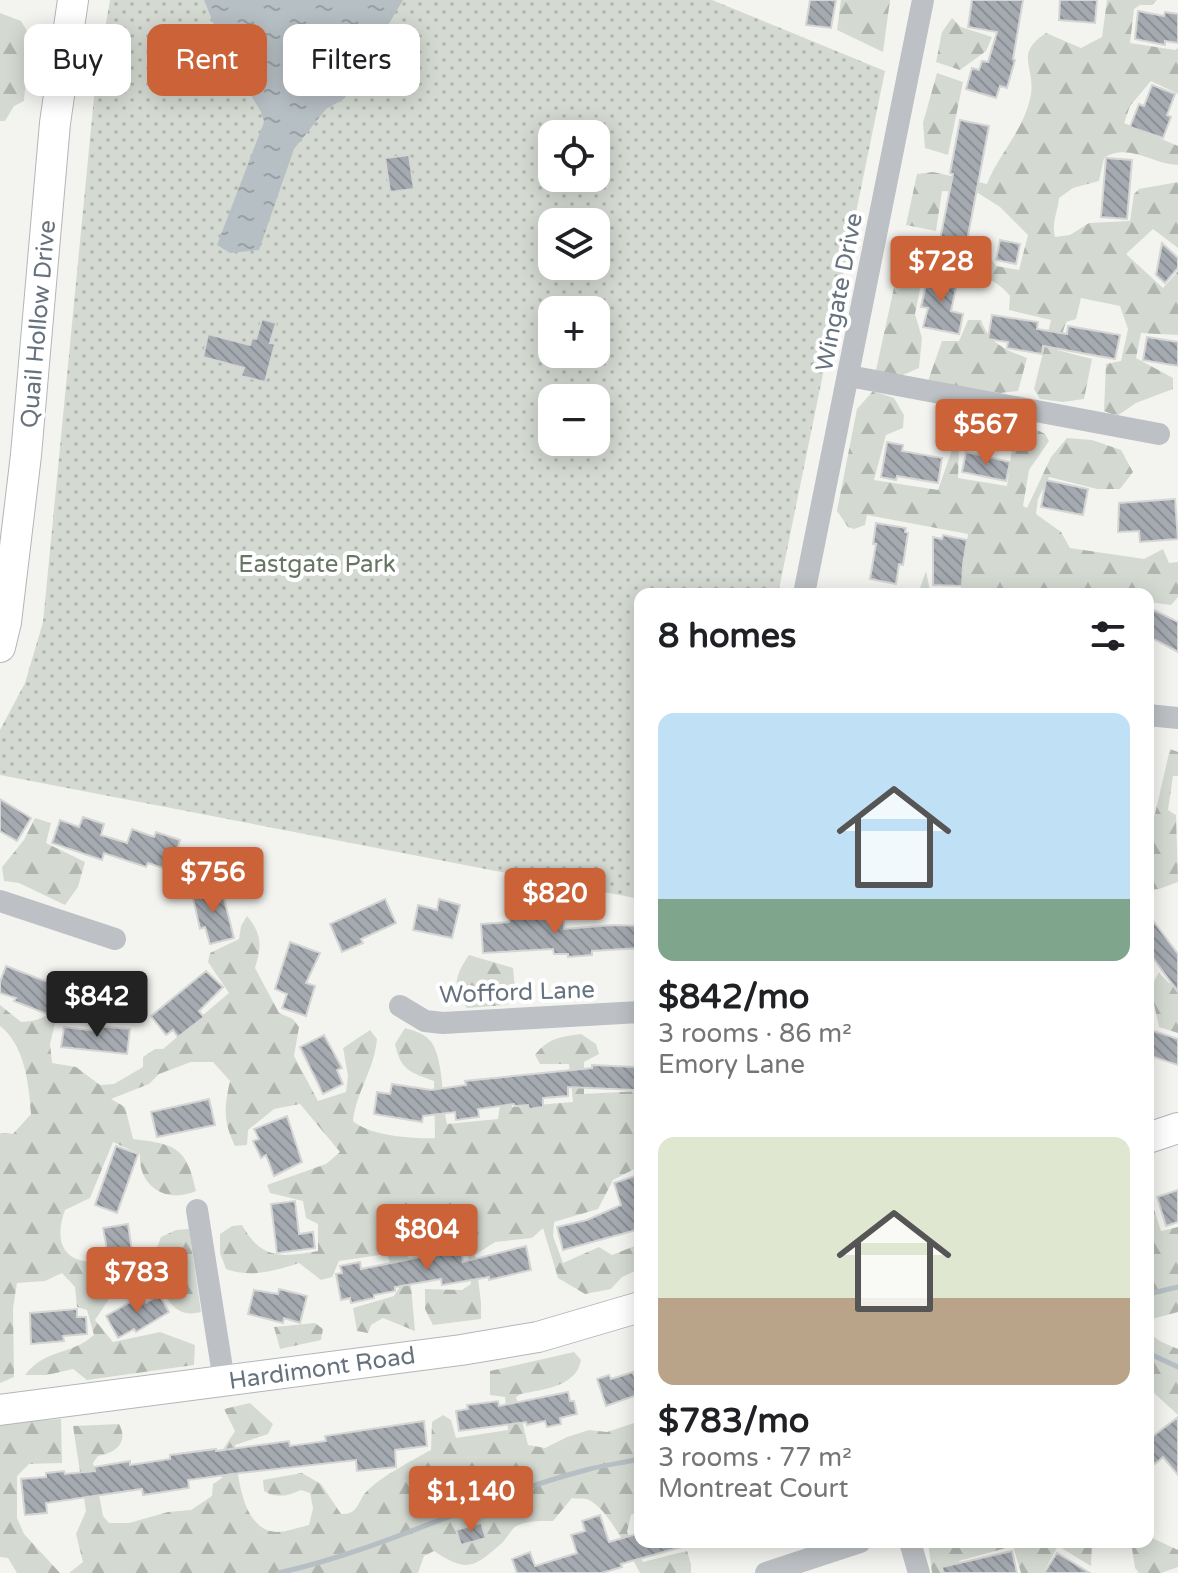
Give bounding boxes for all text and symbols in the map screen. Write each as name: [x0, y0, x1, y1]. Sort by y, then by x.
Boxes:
chip: Buy: [24, 24, 131, 96]
chip: Rent: [147, 24, 267, 96]
chip: Filters: [283, 24, 420, 96]
map controls: [538, 120, 610, 456]
button: locate: [538, 120, 610, 192]
button: layers: [538, 208, 610, 280]
street label: Wingate Drive: [810, 210, 869, 374]
street label: Quail Hollow Drive: [15, 219, 62, 429]
pin: $728: [894, 236, 988, 304]
text: $728: [908, 246, 974, 277]
button: +: [538, 296, 610, 368]
button: −: [538, 384, 610, 456]
pin: $567: [939, 399, 1033, 467]
text: $567: [953, 409, 1019, 440]
park label: Eastgate Park: [238, 550, 396, 579]
icon: filters: [1086, 614, 1130, 658]
text: 8 homes: [658, 616, 796, 657]
icon: home: [822, 765, 966, 909]
pin: $756: [166, 847, 260, 915]
text: $756: [180, 857, 246, 888]
pin: $820: [508, 868, 602, 936]
text: $820: [522, 878, 588, 909]
pin: $842: [50, 971, 144, 1039]
street label: Wofford Lane: [439, 975, 595, 1010]
text: $842/mo: [658, 977, 809, 1018]
text: $842: [64, 981, 130, 1012]
text: 3 rooms · 86 m²: [658, 1018, 852, 1049]
text: Emory Lane: [658, 1049, 805, 1080]
icon: home: [822, 1189, 966, 1333]
pin: $804: [380, 1204, 474, 1272]
text: $804: [394, 1214, 460, 1245]
pin: $783: [90, 1247, 184, 1315]
text: $783: [104, 1257, 170, 1288]
street label: Hardimont Road: [227, 1341, 417, 1396]
text: $783/mo: [658, 1401, 809, 1442]
text: 3 rooms · 77 m²: [658, 1442, 852, 1473]
pin: $1,140: [406, 1466, 536, 1534]
text: Montreat Court: [658, 1473, 848, 1504]
text: $1,140: [427, 1476, 515, 1507]

